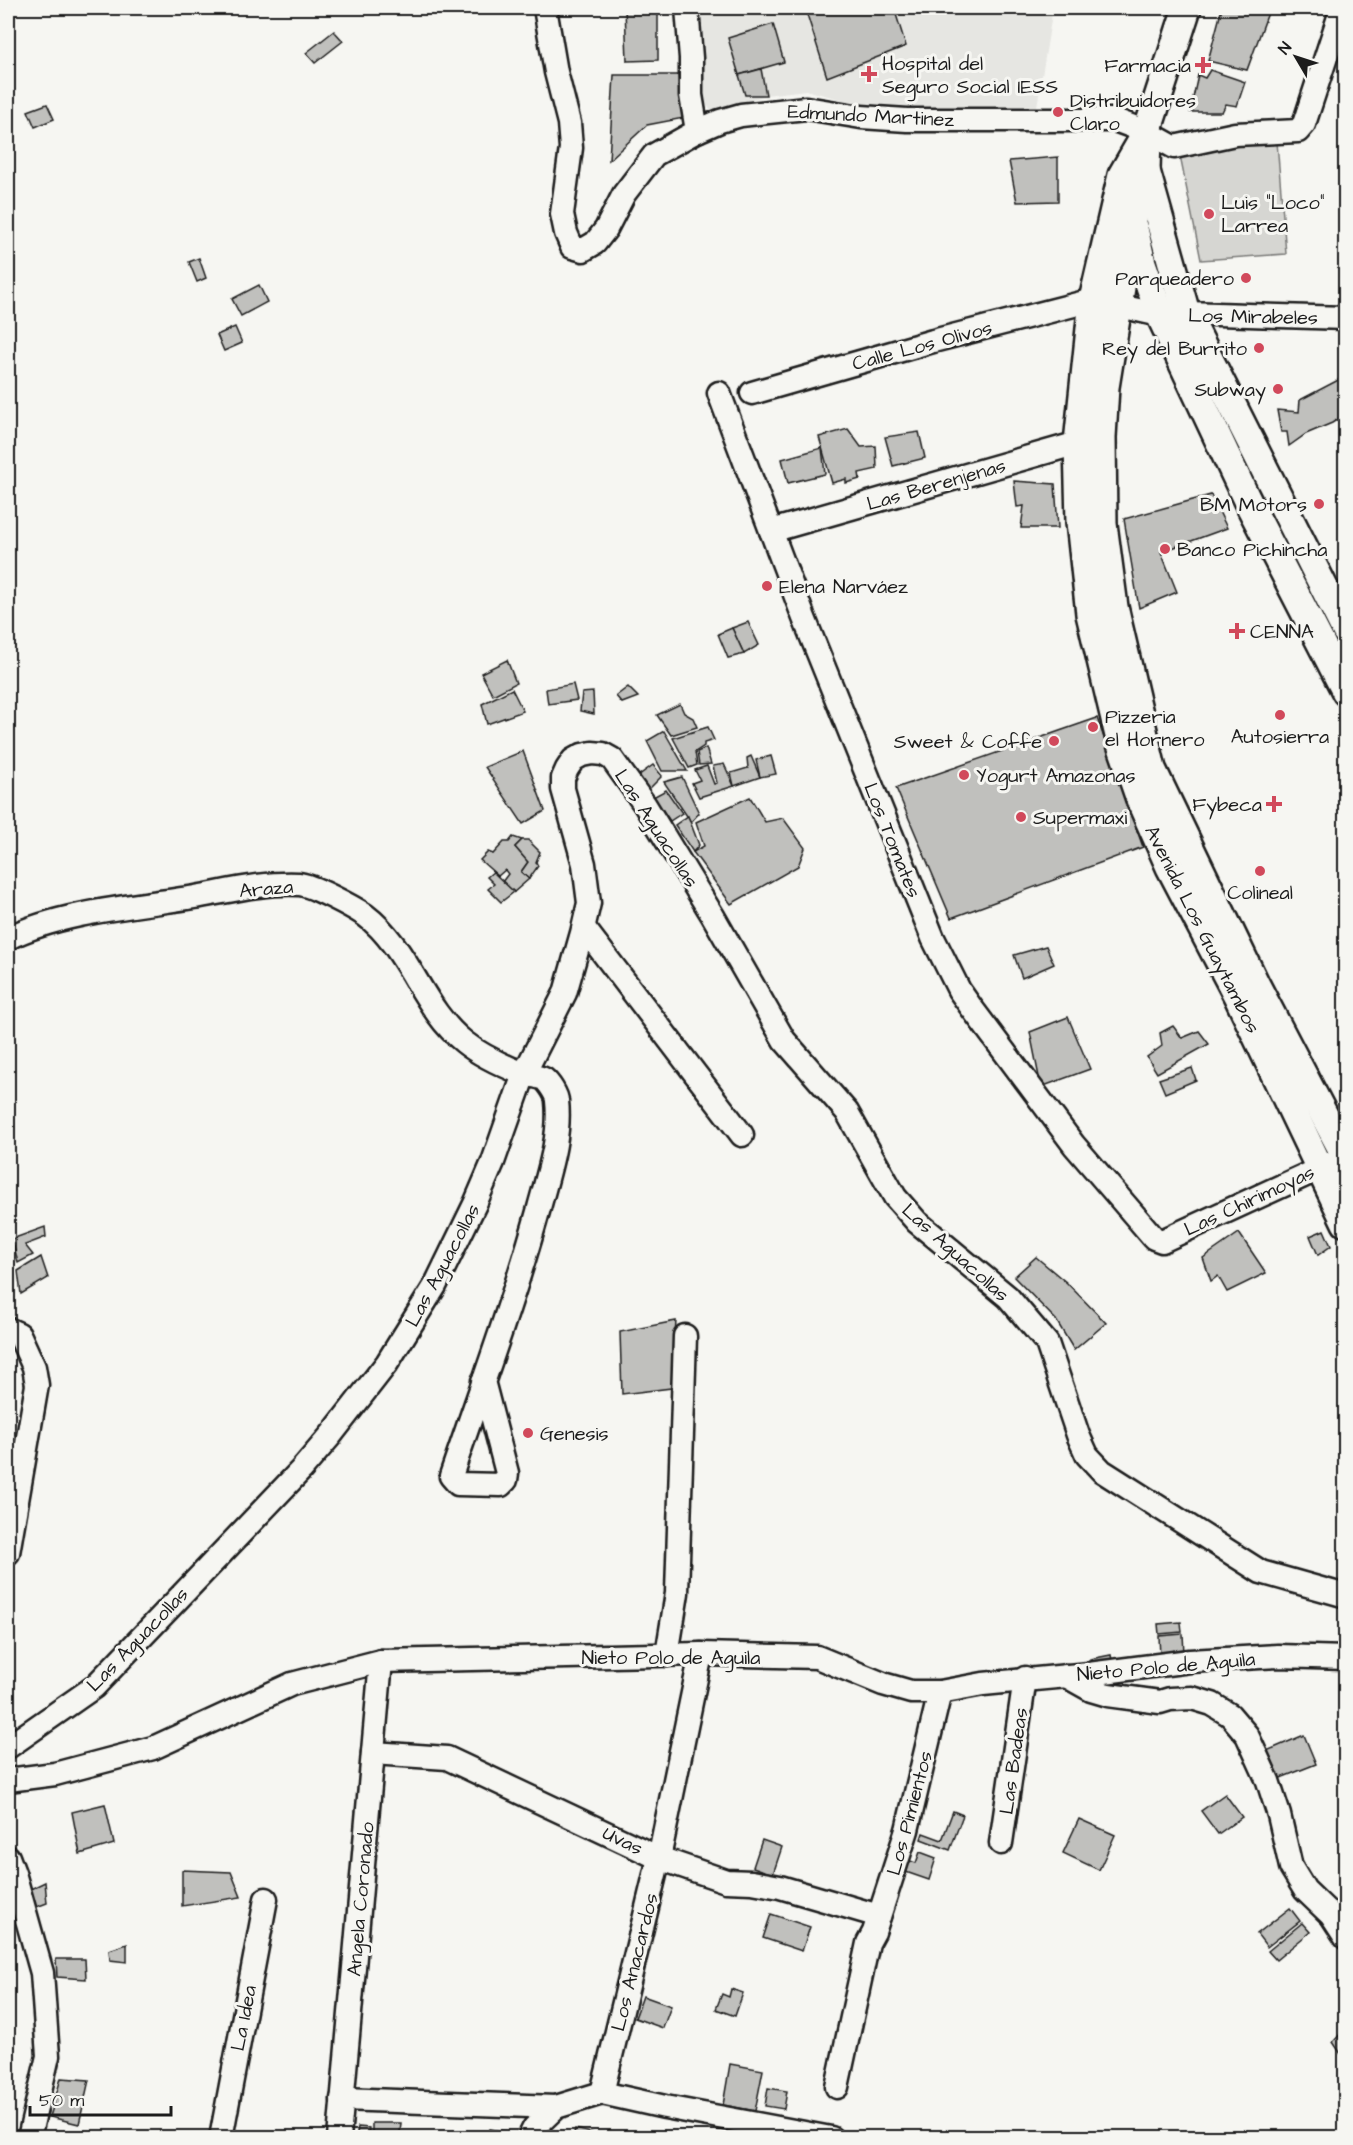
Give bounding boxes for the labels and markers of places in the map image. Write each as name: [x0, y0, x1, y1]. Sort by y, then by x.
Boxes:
place label: Hospital del Seguro Social IESS: [882, 50, 1058, 102]
place label: Farmacia: [1104, 52, 1191, 80]
marker: Farmacia: [1196, 58, 1210, 72]
marker: Hospital del Seguro Social IESS: [860, 65, 878, 83]
place label: Distribuidores Claro: [1070, 87, 1196, 138]
marker: Distribuidores Claro: [1051, 105, 1065, 119]
place label: Luis "Loco" Larrea: [1221, 189, 1325, 240]
marker: Luis "Loco" Larrea: [1202, 207, 1216, 221]
place label: Parqueadero: [1115, 265, 1234, 293]
marker: Parqueadero: [1239, 271, 1253, 285]
place label: Rey del Burrito: [1102, 335, 1247, 364]
marker: Rey del Burrito: [1252, 341, 1266, 355]
place label: Subway: [1194, 376, 1266, 405]
marker: Subway: [1271, 382, 1285, 396]
place label: BM Motors: [1200, 491, 1307, 519]
marker: BM Motors: [1312, 497, 1326, 511]
place label: Banco Pichincha: [1177, 536, 1327, 564]
marker: Banco Pichincha: [1158, 542, 1172, 556]
place label: Elena Narváez: [779, 573, 908, 601]
marker: Elena Narváez: [760, 579, 774, 593]
place label: CENNA: [1250, 618, 1314, 646]
marker: CENNA: [1228, 622, 1246, 640]
place label: Pizzeria el Hornero: [1105, 703, 1204, 754]
marker: Autosierra: [1273, 708, 1287, 722]
marker: Pizzeria el Hornero: [1086, 720, 1100, 734]
place label: Autosierra: [1231, 723, 1329, 751]
place label: Sweet & Coffe: [894, 728, 1042, 756]
marker: Sweet & Coffe: [1047, 734, 1061, 748]
place label: Yogurt Amazonas: [976, 762, 1135, 791]
marker: Yogurt Amazonas: [957, 768, 971, 782]
place label: Fybeca: [1192, 791, 1262, 820]
marker: Fybeca: [1267, 797, 1281, 811]
place label: Supermaxi: [1033, 804, 1127, 832]
marker: Supermaxi: [1014, 810, 1028, 824]
marker: Colineal: [1253, 864, 1267, 878]
place label: Colineal: [1227, 879, 1293, 907]
place label: Genesis: [540, 1420, 609, 1448]
marker: Genesis: [521, 1426, 535, 1440]

